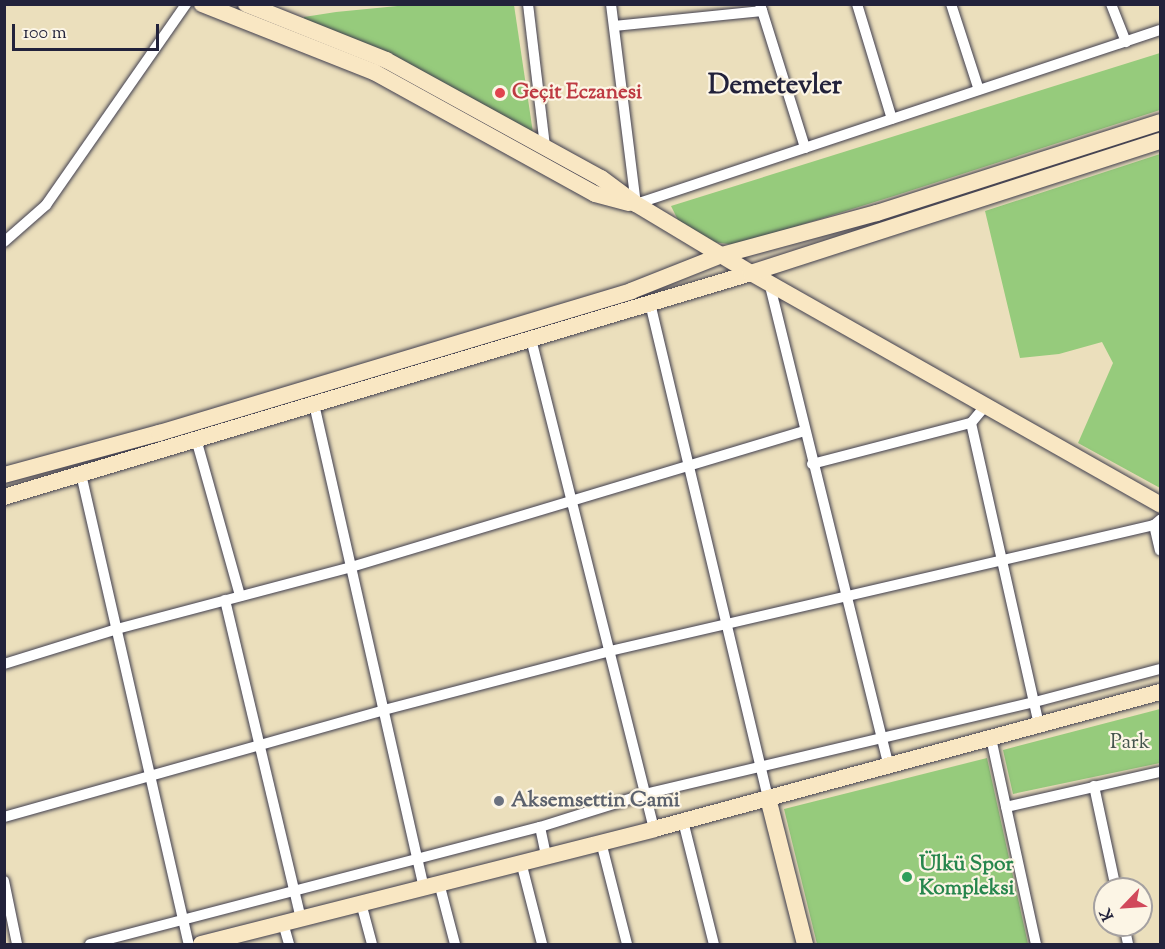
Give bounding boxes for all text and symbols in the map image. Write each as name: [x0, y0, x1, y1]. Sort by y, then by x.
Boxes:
scale bar: [15, 12, 162, 50]
text: 100 m: [23, 21, 67, 47]
district label: Demetevler: [708, 71, 842, 103]
place label: Geçit Eczanesi: [512, 80, 642, 106]
marker: Geçit Eczanesi: [493, 86, 507, 100]
park label: Park: [1110, 730, 1150, 756]
place label: Aksemsettin Cami: [511, 788, 680, 814]
marker: Aksemsettin Cami: [492, 794, 506, 808]
place label: Ülkü Spor Kompleksi: [919, 852, 1014, 902]
marker: Ülkü Spor Kompleksi: [900, 870, 914, 884]
north arrow: [1093, 877, 1153, 937]
text: K: [1095, 904, 1121, 924]

